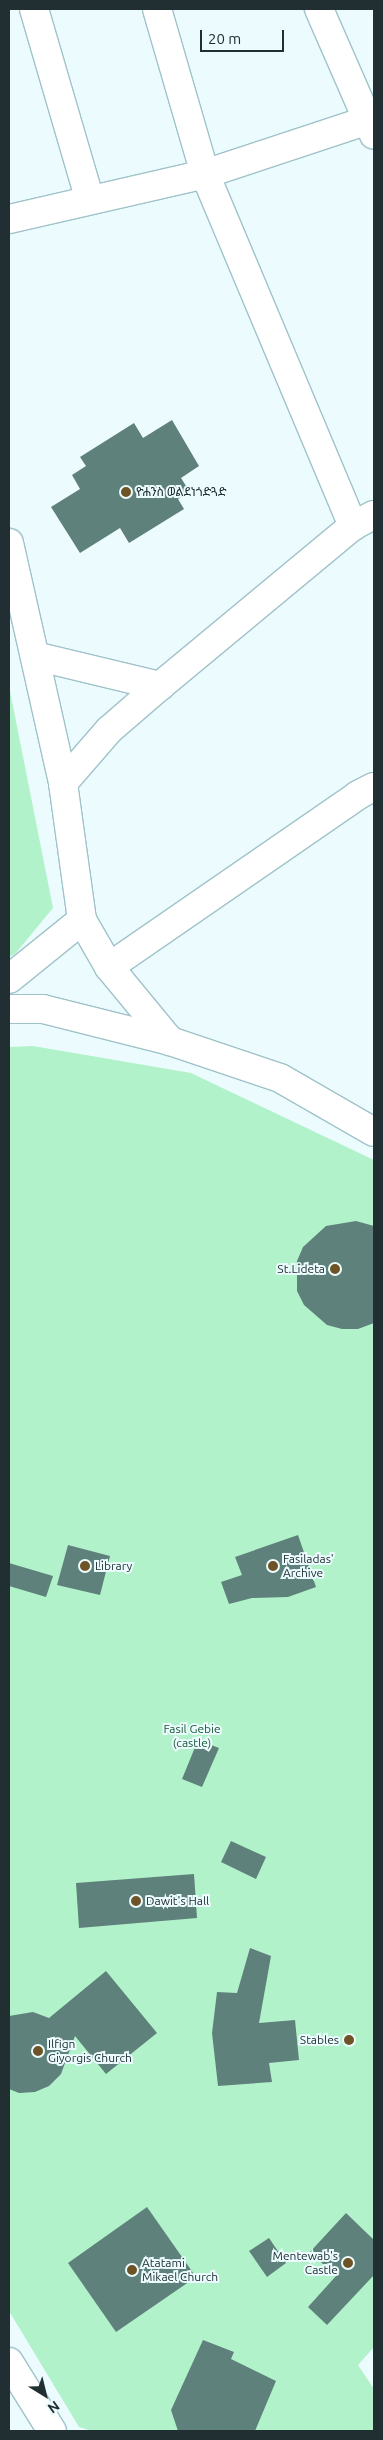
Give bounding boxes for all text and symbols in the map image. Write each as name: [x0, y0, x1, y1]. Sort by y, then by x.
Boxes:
scale bar: [203, 20, 287, 52]
text: 20 m: [208, 30, 241, 47]
place label: ዮሐንስ ወልደነጎድጓድ: [136, 485, 226, 499]
marker: ዮሐንስ ወልደነጎድጓድ: [120, 486, 132, 498]
place label: St.Lideta: [277, 1262, 325, 1276]
marker: St.Lideta: [329, 1263, 341, 1275]
place label: Fasiladas' Archive: [283, 1552, 334, 1580]
place label: Library: [95, 1559, 132, 1573]
marker: Library: [79, 1560, 91, 1572]
marker: Fasiladas' Archive: [267, 1560, 279, 1572]
park label: Fasil Gebie (castle): [163, 1722, 221, 1750]
place label: Dawit's Hall: [146, 1894, 209, 1908]
marker: Dawit's Hall: [130, 1895, 142, 1907]
place label: Stables: [300, 2033, 339, 2047]
marker: Stables: [343, 2034, 355, 2046]
place label: Ilfign Giyorgis Church: [48, 2037, 132, 2065]
marker: Ilfign Giyorgis Church: [32, 2045, 44, 2057]
place label: Mentewab's Castle: [272, 2249, 338, 2277]
place label: Atatami Mikael Church: [142, 2256, 218, 2284]
marker: Mentewab's Castle: [342, 2257, 354, 2269]
marker: Atatami Mikael Church: [126, 2264, 138, 2276]
north arrow: [20, 2370, 70, 2420]
text: N: [45, 2398, 63, 2417]

